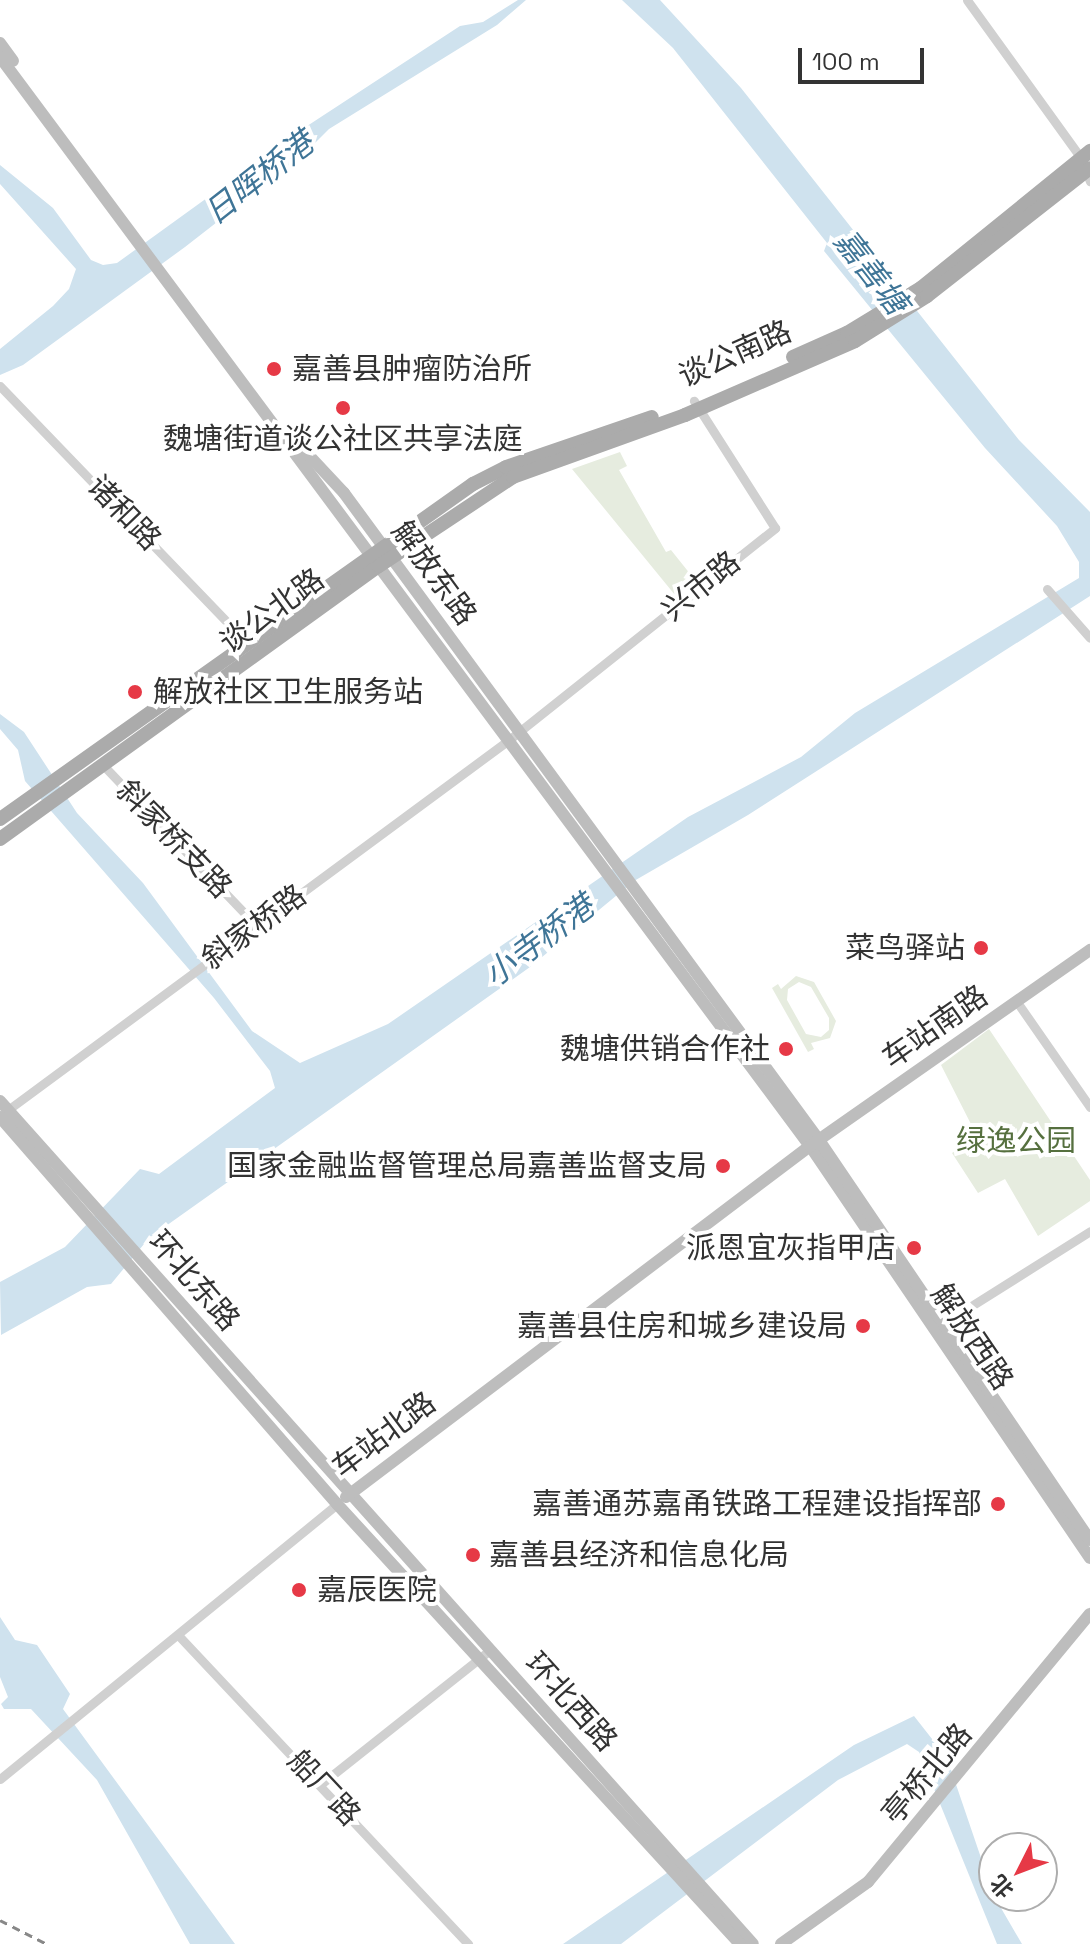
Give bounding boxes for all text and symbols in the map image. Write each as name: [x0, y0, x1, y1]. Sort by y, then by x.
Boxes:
scale bar: [802, 32, 928, 82]
text: 100 m: [812, 46, 880, 77]
water label: 日晖桥港: [197, 123, 321, 233]
water label: 嘉善塘: [826, 222, 916, 322]
street label: 谈公南路: [673, 313, 797, 395]
place label: 嘉善县肿瘤防治所: [292, 351, 532, 387]
marker: 嘉善县肿瘤防治所: [263, 358, 285, 380]
marker: 魏塘街道谈公社区共享法庭: [334, 399, 352, 417]
place label: 魏塘街道谈公社区共享法庭: [163, 421, 523, 457]
street label: 诸和路: [80, 468, 168, 558]
street label: 解放东路: [384, 514, 484, 632]
street label: 兴市路: [655, 544, 747, 628]
street label: 谈公北路: [213, 561, 331, 661]
place label: 解放社区卫生服务站: [153, 674, 423, 710]
marker: 解放社区卫生服务站: [124, 681, 146, 703]
street label: 斜家桥支路: [109, 773, 239, 905]
street label: 斜家桥路: [195, 877, 313, 977]
water label: 小寺桥港: [476, 887, 602, 995]
place label: 菜鸟驿站: [845, 930, 965, 966]
marker: 菜鸟驿站: [972, 939, 990, 957]
street label: 车站南路: [876, 978, 994, 1076]
place label: 魏塘供销合作社: [560, 1031, 770, 1067]
marker: 魏塘供销合作社: [777, 1040, 795, 1058]
park label: 绿逸公园: [956, 1123, 1076, 1159]
place label: 国家金融监督管理总局嘉善监督支局: [227, 1148, 707, 1184]
marker: 国家金融监督管理总局嘉善监督支局: [714, 1157, 732, 1175]
street label: 环北东路: [141, 1224, 247, 1338]
place label: 派恩宜灰指甲店: [686, 1230, 896, 1266]
marker: 派恩宜灰指甲店: [903, 1237, 925, 1259]
street label: 解放西路: [924, 1277, 1020, 1397]
place label: 嘉善县住房和城乡建设局: [517, 1308, 847, 1344]
marker: 嘉善县住房和城乡建设局: [854, 1317, 872, 1335]
street label: 车站北路: [325, 1385, 443, 1485]
place label: 嘉善通苏嘉甬铁路工程建设指挥部: [532, 1486, 982, 1522]
marker: 嘉善通苏嘉甬铁路工程建设指挥部: [989, 1495, 1007, 1513]
place label: 嘉善县经济和信息化局: [489, 1537, 789, 1573]
marker: 嘉善县经济和信息化局: [464, 1546, 482, 1564]
place label: 嘉辰医院: [317, 1572, 437, 1608]
marker: 嘉辰医院: [288, 1579, 310, 1601]
street label: 环北西路: [517, 1645, 625, 1759]
street label: 亭桥北路: [875, 1716, 979, 1832]
street label: 船厂路: [280, 1743, 368, 1833]
north arrow: [978, 1832, 1058, 1912]
text: 北: [984, 1869, 1019, 1904]

